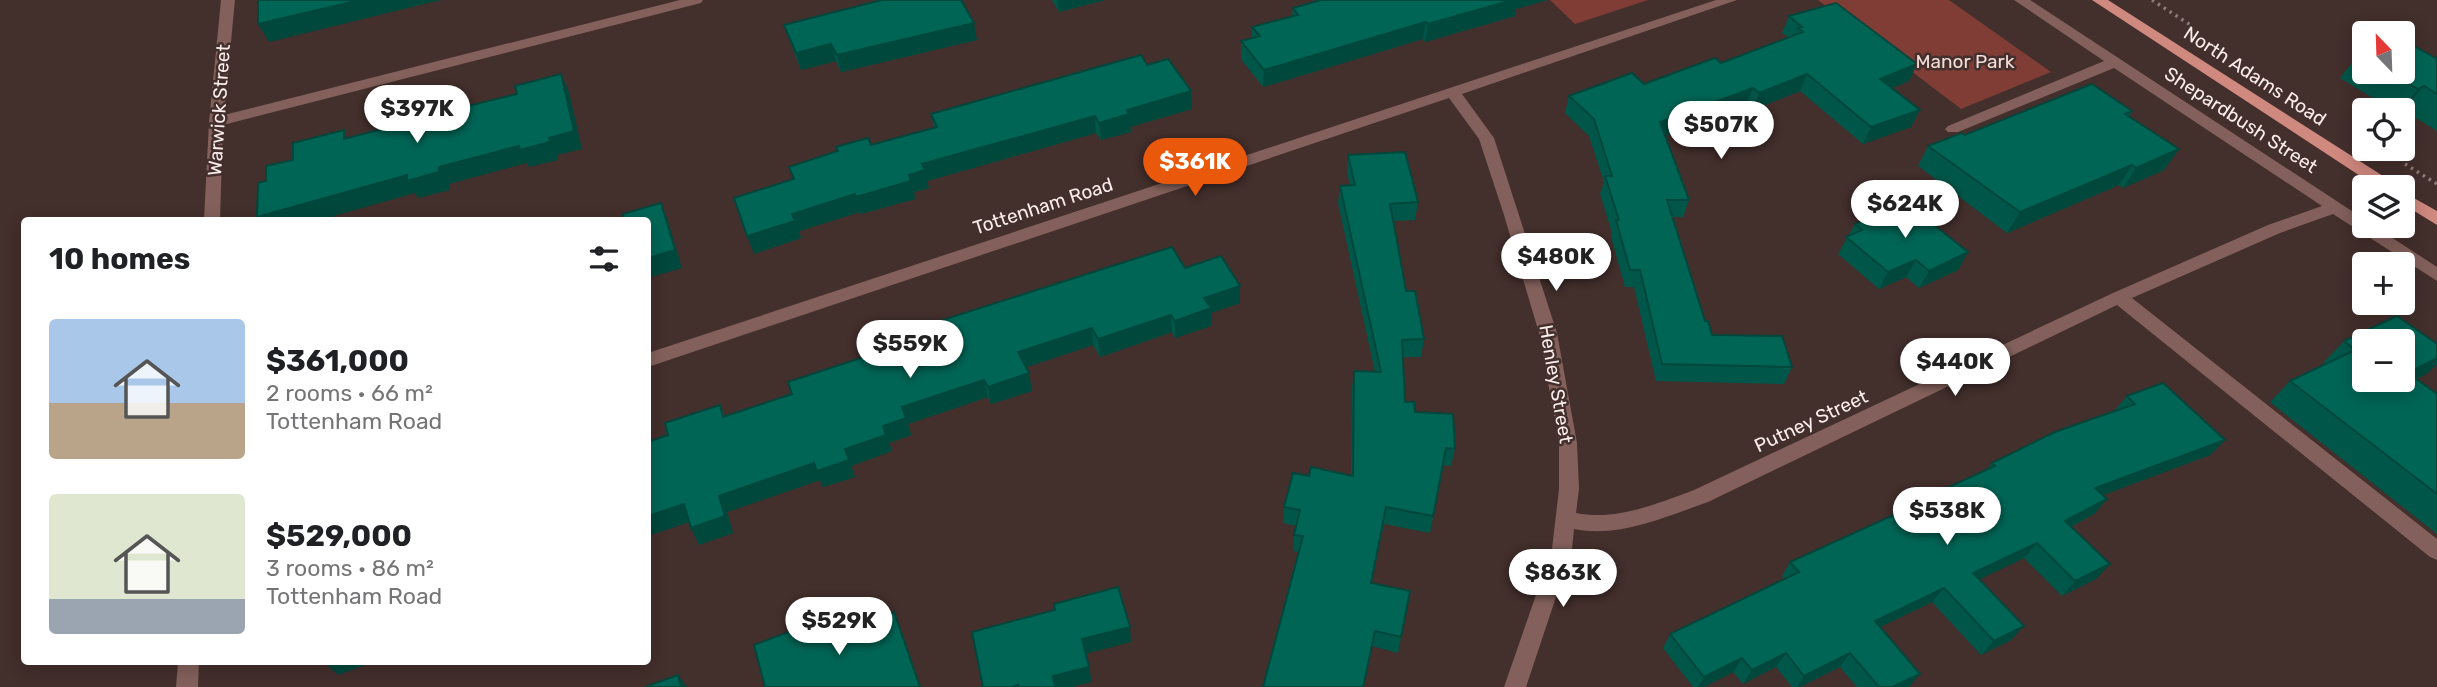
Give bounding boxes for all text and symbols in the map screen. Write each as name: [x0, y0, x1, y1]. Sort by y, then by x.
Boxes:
street label: North Adams Road: [2179, 21, 2331, 131]
north arrow: [2352, 21, 2415, 84]
map controls: [2352, 21, 2415, 392]
street label: Warwick Street: [203, 43, 235, 177]
park label: Manor Park: [1916, 50, 2015, 73]
street label: Shepardbush Street: [2160, 62, 2322, 178]
pin: $397K: [368, 86, 466, 145]
text: $397K: [380, 94, 454, 122]
button: locate: [2352, 98, 2415, 161]
pin: $507K: [1672, 102, 1770, 161]
text: $507K: [1684, 110, 1758, 138]
pin: $361K: [1146, 138, 1244, 198]
text: $361K: [1159, 147, 1231, 175]
street label: Tottenham Road: [970, 173, 1116, 239]
button: layers: [2352, 175, 2415, 238]
pin: $624K: [1856, 180, 1954, 240]
text: $624K: [1867, 189, 1943, 217]
pin: $480K: [1507, 233, 1605, 293]
icon: filters: [585, 240, 623, 278]
text: 10 homes: [49, 241, 190, 277]
text: $480K: [1517, 242, 1595, 270]
button: +: [2352, 252, 2415, 315]
pin: $559K: [861, 320, 959, 380]
street label: Henley Street: [1534, 323, 1578, 446]
text: $559K: [872, 329, 948, 357]
button: −: [2352, 329, 2415, 392]
pin: $440K: [1906, 338, 2004, 398]
text: $361,000: [266, 343, 409, 379]
icon: home: [105, 347, 189, 431]
text: $440K: [1916, 347, 1994, 375]
text: 2 rooms · 66 m²: [266, 379, 433, 407]
street label: Putney Street: [1751, 384, 1872, 457]
text: Tottenham Road: [266, 407, 442, 435]
pin: $538K: [1898, 488, 1996, 547]
text: $538K: [1909, 496, 1985, 524]
text: $529,000: [266, 518, 412, 554]
icon: home: [105, 522, 189, 606]
pin: $863K: [1514, 550, 1612, 609]
text: 3 rooms · 86 m²: [266, 554, 434, 582]
text: $863K: [1525, 558, 1601, 586]
text: Tottenham Road: [266, 582, 442, 610]
pin: $529K: [790, 598, 888, 657]
text: $529K: [801, 606, 877, 634]

